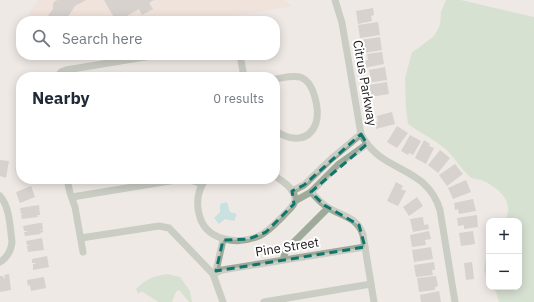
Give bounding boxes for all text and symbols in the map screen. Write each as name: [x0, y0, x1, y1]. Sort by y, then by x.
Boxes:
search box: [16, 16, 280, 60]
icon: search: [30, 27, 52, 49]
text: Search here: [62, 29, 142, 48]
street label: Citrus Parkway: [349, 39, 381, 128]
text: Nearby: [32, 87, 90, 109]
text: 0 results: [213, 90, 264, 107]
map controls: [486, 218, 522, 290]
button: +: [486, 218, 522, 254]
street label: Pine Street: [254, 234, 320, 260]
button: −: [486, 254, 522, 290]

